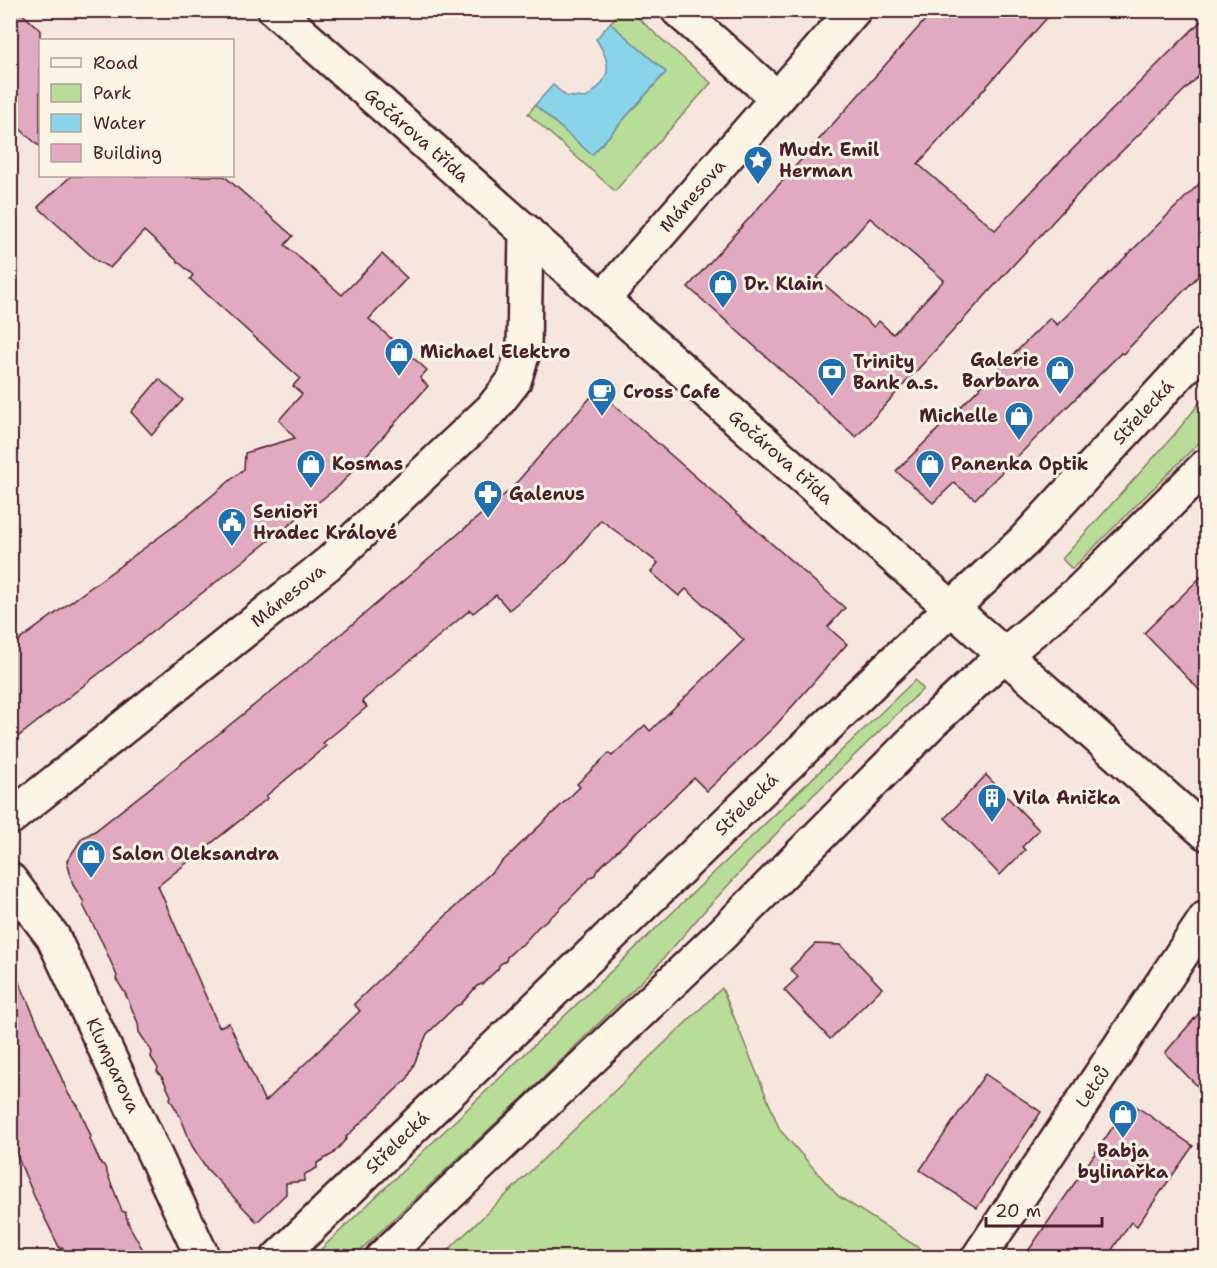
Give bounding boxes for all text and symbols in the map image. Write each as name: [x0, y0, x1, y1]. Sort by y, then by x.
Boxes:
legend: [39, 39, 234, 177]
text: Road: [93, 51, 138, 75]
text: Park: [93, 81, 132, 105]
street label: Gočárova třída: [359, 82, 474, 188]
text: Water: [93, 111, 146, 135]
place label: Mudr. Emil Herman: [779, 138, 879, 183]
text: Building: [93, 141, 162, 165]
place icon: Mudr. Emil Herman: [742, 144, 774, 186]
street label: Mánesova: [654, 154, 731, 237]
shop icon: Dr. Klain: [707, 268, 739, 310]
place label: Dr. Klain: [744, 272, 823, 296]
shop icon: Michael Elektro: [383, 336, 415, 378]
place label: Michael Elektro: [420, 340, 570, 364]
place label: Galerie Barbara: [962, 348, 1040, 393]
place label: Trinity Bank a.s.: [853, 350, 939, 395]
shop icon: Galerie Barbara: [1044, 354, 1076, 396]
bank icon: Trinity Bank a.s.: [816, 356, 848, 398]
street label: Střelecká: [1107, 375, 1179, 450]
cafe icon: Cross Cafe: [586, 376, 618, 418]
place label: Cross Cafe: [623, 380, 720, 404]
shop icon: Michelle: [1003, 400, 1035, 442]
street label: Gočárova třída: [723, 404, 838, 510]
place label: Michelle: [919, 404, 998, 428]
shop icon: Kosmas: [295, 448, 327, 490]
shop icon: Panenka Optik: [914, 448, 946, 490]
place label: Kosmas: [332, 452, 403, 476]
place label: Panenka Optik: [951, 452, 1088, 476]
pharmacy icon: Galenus: [472, 478, 504, 520]
place label: Galenus: [509, 482, 585, 506]
place label: Senioři Hradec Králové: [253, 500, 397, 545]
public building icon: Senioři Hradec Králové: [216, 506, 248, 548]
street label: Mánesova: [246, 558, 330, 633]
street label: Střelecká: [709, 768, 783, 841]
building icon: Vila Anička: [976, 782, 1008, 824]
place label: Vila Anička: [1013, 786, 1121, 810]
shop icon: Salon Oleksandra: [75, 838, 107, 880]
place label: Salon Oleksandra: [112, 842, 280, 866]
street label: Klumparova: [80, 1014, 145, 1117]
street label: Letců: [1070, 1061, 1115, 1113]
shop icon: Babja bylinařka: [1107, 1098, 1139, 1140]
street label: Střelecká: [360, 1106, 434, 1179]
place label: Babja bylinařka: [1078, 1139, 1169, 1184]
scale bar: [986, 1190, 1102, 1228]
text: 20 m: [995, 1199, 1041, 1223]

